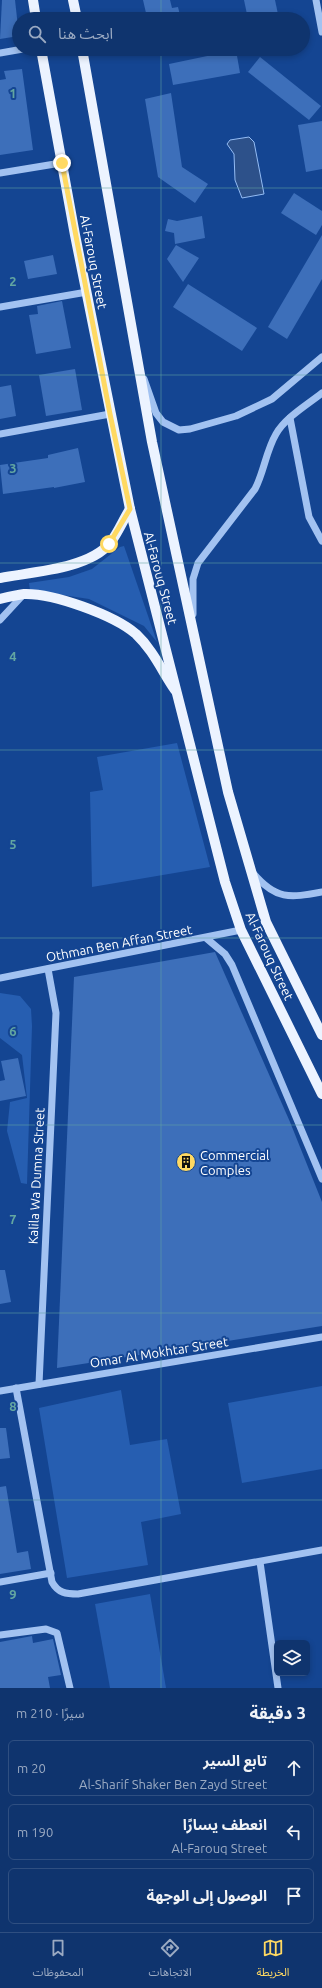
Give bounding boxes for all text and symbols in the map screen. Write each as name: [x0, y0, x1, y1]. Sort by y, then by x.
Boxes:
search box: [12, 12, 310, 56]
icon: search: [26, 23, 48, 45]
text: ابحث هنا: [58, 25, 113, 42]
text: 1: [9, 86, 17, 100]
route end: [53, 154, 71, 172]
street label: Al-Farouq Street: [78, 214, 110, 310]
text: 2: [9, 274, 17, 288]
text: 3: [9, 461, 17, 475]
street label: Al-Farouq Street: [142, 530, 180, 626]
route start: [100, 535, 118, 553]
text: 4: [9, 649, 17, 663]
text: 5: [9, 837, 17, 851]
street label: Al-Farouq Street: [243, 910, 297, 1002]
street label: Othman Ben Affan Street: [45, 922, 193, 964]
text: 6: [9, 1024, 17, 1038]
street label: Kalila Wa Dumna Street: [25, 1107, 47, 1245]
place label: Commercial Comples: [200, 1148, 270, 1177]
building icon: Commercial Comples: [175, 1151, 197, 1173]
text: 7: [9, 1212, 17, 1226]
street label: Omar Al Mokhtar Street: [89, 1334, 229, 1370]
text: 8: [9, 1399, 17, 1413]
text: 9: [9, 1587, 17, 1601]
map controls: [274, 1640, 310, 1676]
button: layers: [274, 1640, 310, 1676]
text: 3 دقيقة: [250, 1703, 306, 1722]
text: سيرًا · 210 m: [16, 1706, 84, 1720]
text: تابع السير: [203, 1752, 267, 1769]
icon: ahead: [283, 1757, 305, 1779]
text: 20 m: [17, 1761, 46, 1775]
text: Al-Sharif Shaker Ben Zayd Street: [79, 1777, 267, 1791]
text: انعطف يسارًا: [183, 1816, 267, 1833]
icon: left: [283, 1821, 305, 1843]
text: 190 m: [17, 1825, 53, 1839]
text: Al-Farouq Street: [172, 1841, 267, 1855]
icon: arrive: [283, 1885, 305, 1907]
text: الوصول إلى الوجهة: [147, 1887, 267, 1904]
tab: المحفوظات: [33, 1937, 84, 1984]
tab: الاتجاهات: [149, 1937, 192, 1984]
tab: الخريطة: [257, 1937, 290, 1984]

